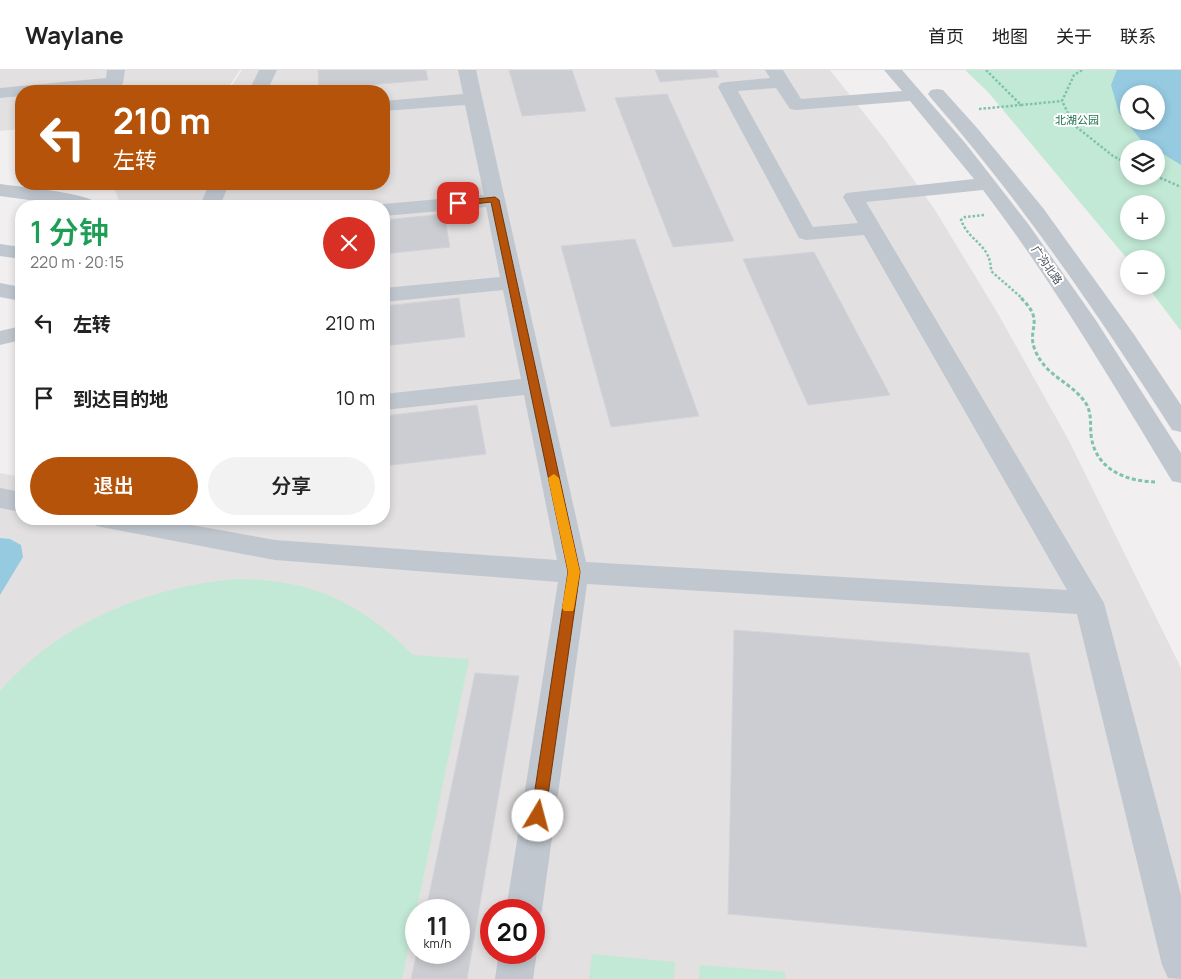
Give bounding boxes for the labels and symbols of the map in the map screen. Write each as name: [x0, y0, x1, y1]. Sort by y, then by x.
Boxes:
park label: 北湖公园: [1055, 112, 1099, 127]
pin: [437, 182, 479, 224]
street label: 广沟北路: [1029, 242, 1066, 287]
position arrow: [511, 789, 563, 841]
speed limit sign: 20: [480, 899, 545, 964]

